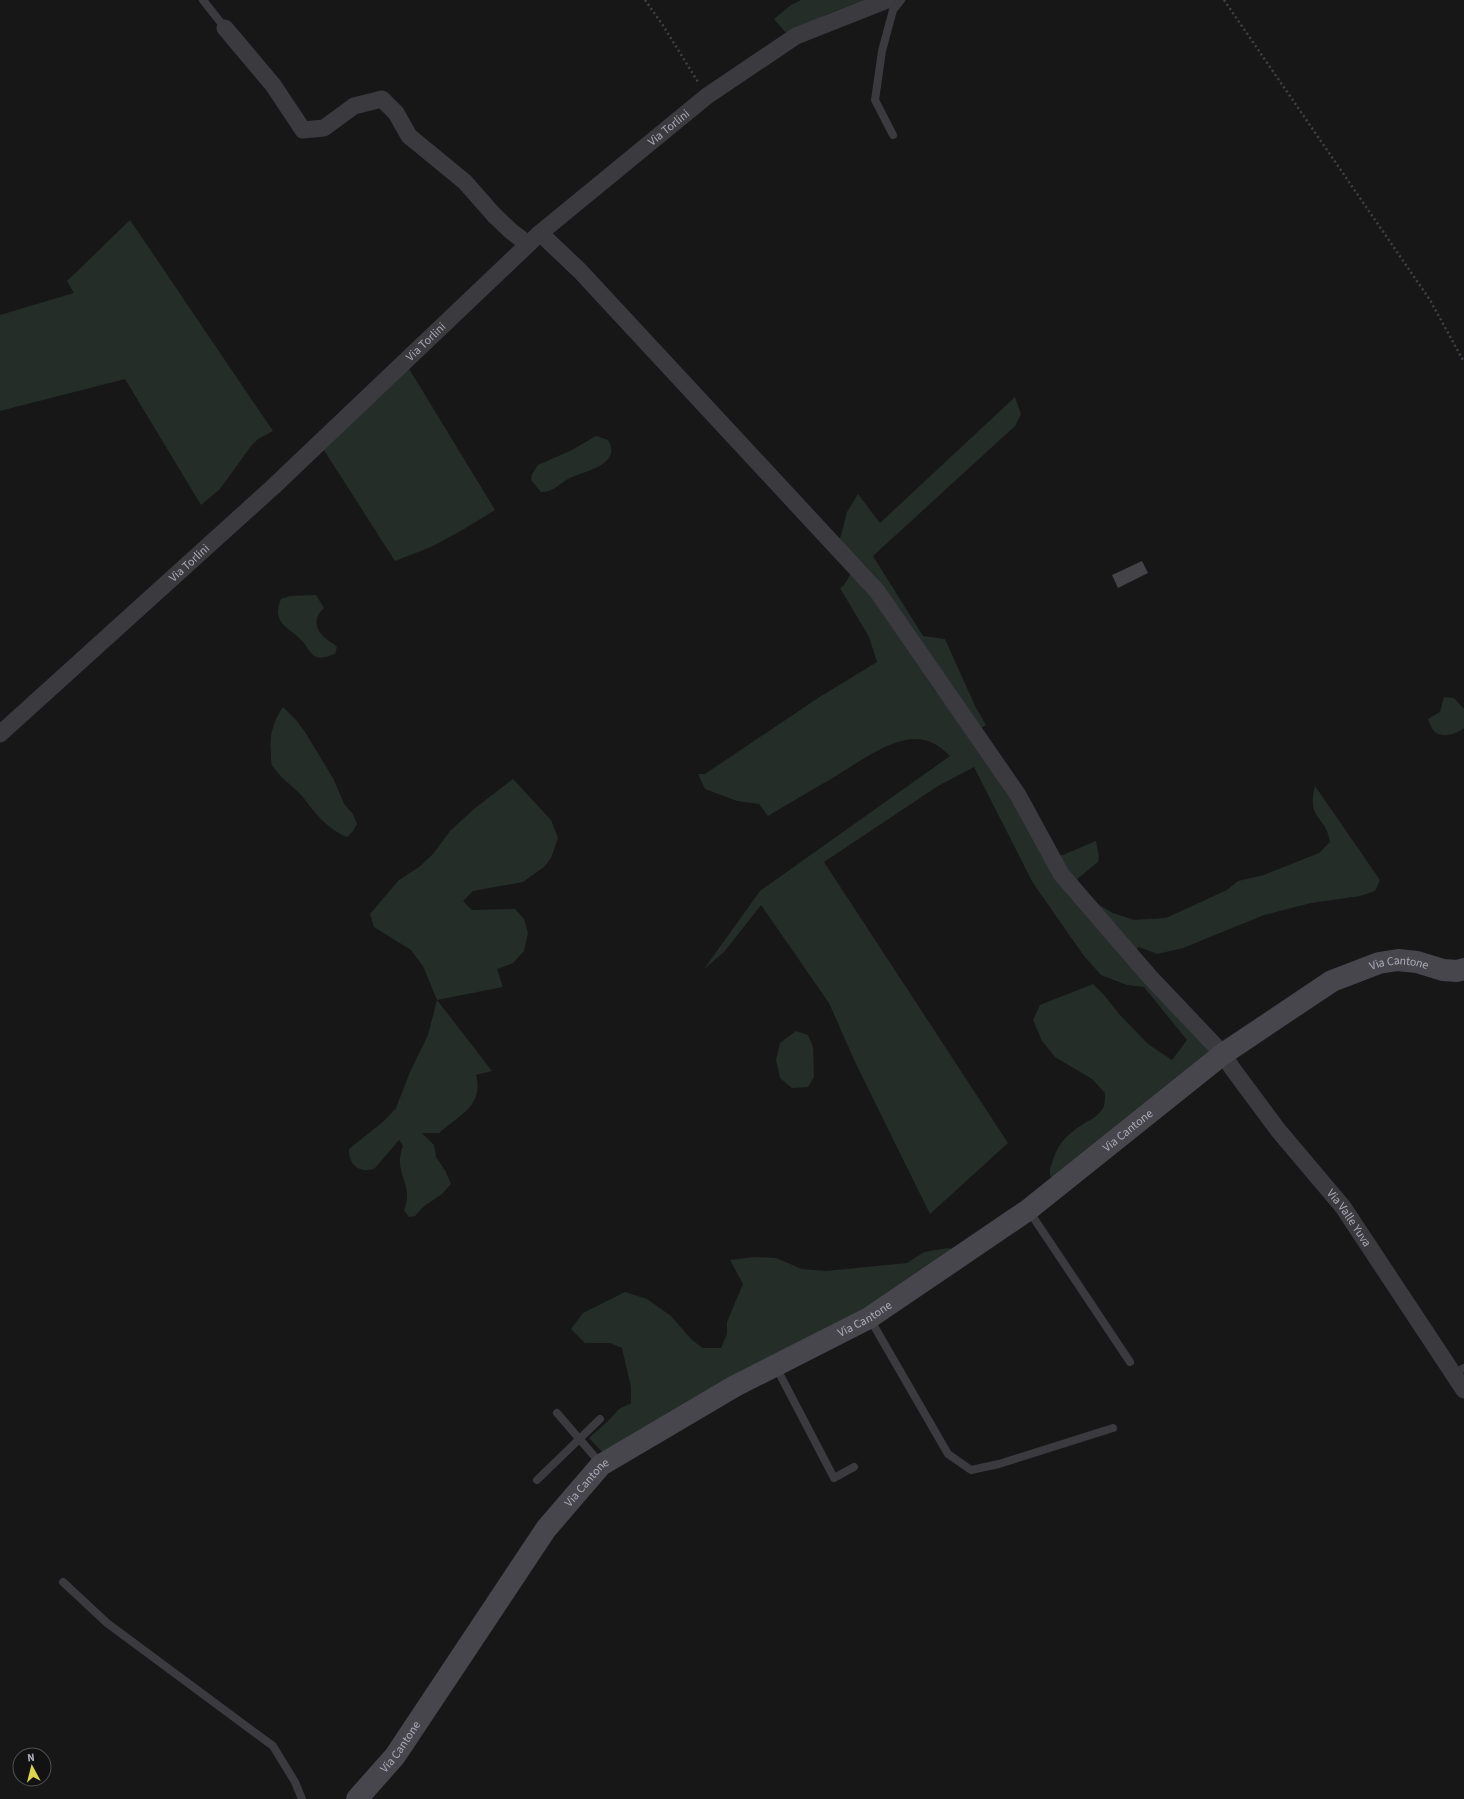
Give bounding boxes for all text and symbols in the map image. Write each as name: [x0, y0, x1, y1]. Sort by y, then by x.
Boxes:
street label: Via Torlini: [644, 106, 693, 150]
street label: Via Torlini: [402, 319, 450, 365]
street label: Via Torlini: [165, 540, 214, 586]
street label: Via Cantone: [1367, 952, 1431, 975]
street label: Via Cantone: [1099, 1105, 1157, 1156]
street label: Via Valle Yuva: [1322, 1186, 1375, 1250]
street label: Via Cantone: [835, 1297, 895, 1342]
street label: Via Cantone: [561, 1454, 612, 1511]
street label: Via Cantone: [376, 1718, 425, 1777]
north arrow: [12, 1747, 52, 1787]
text: N: [26, 1750, 35, 1765]

